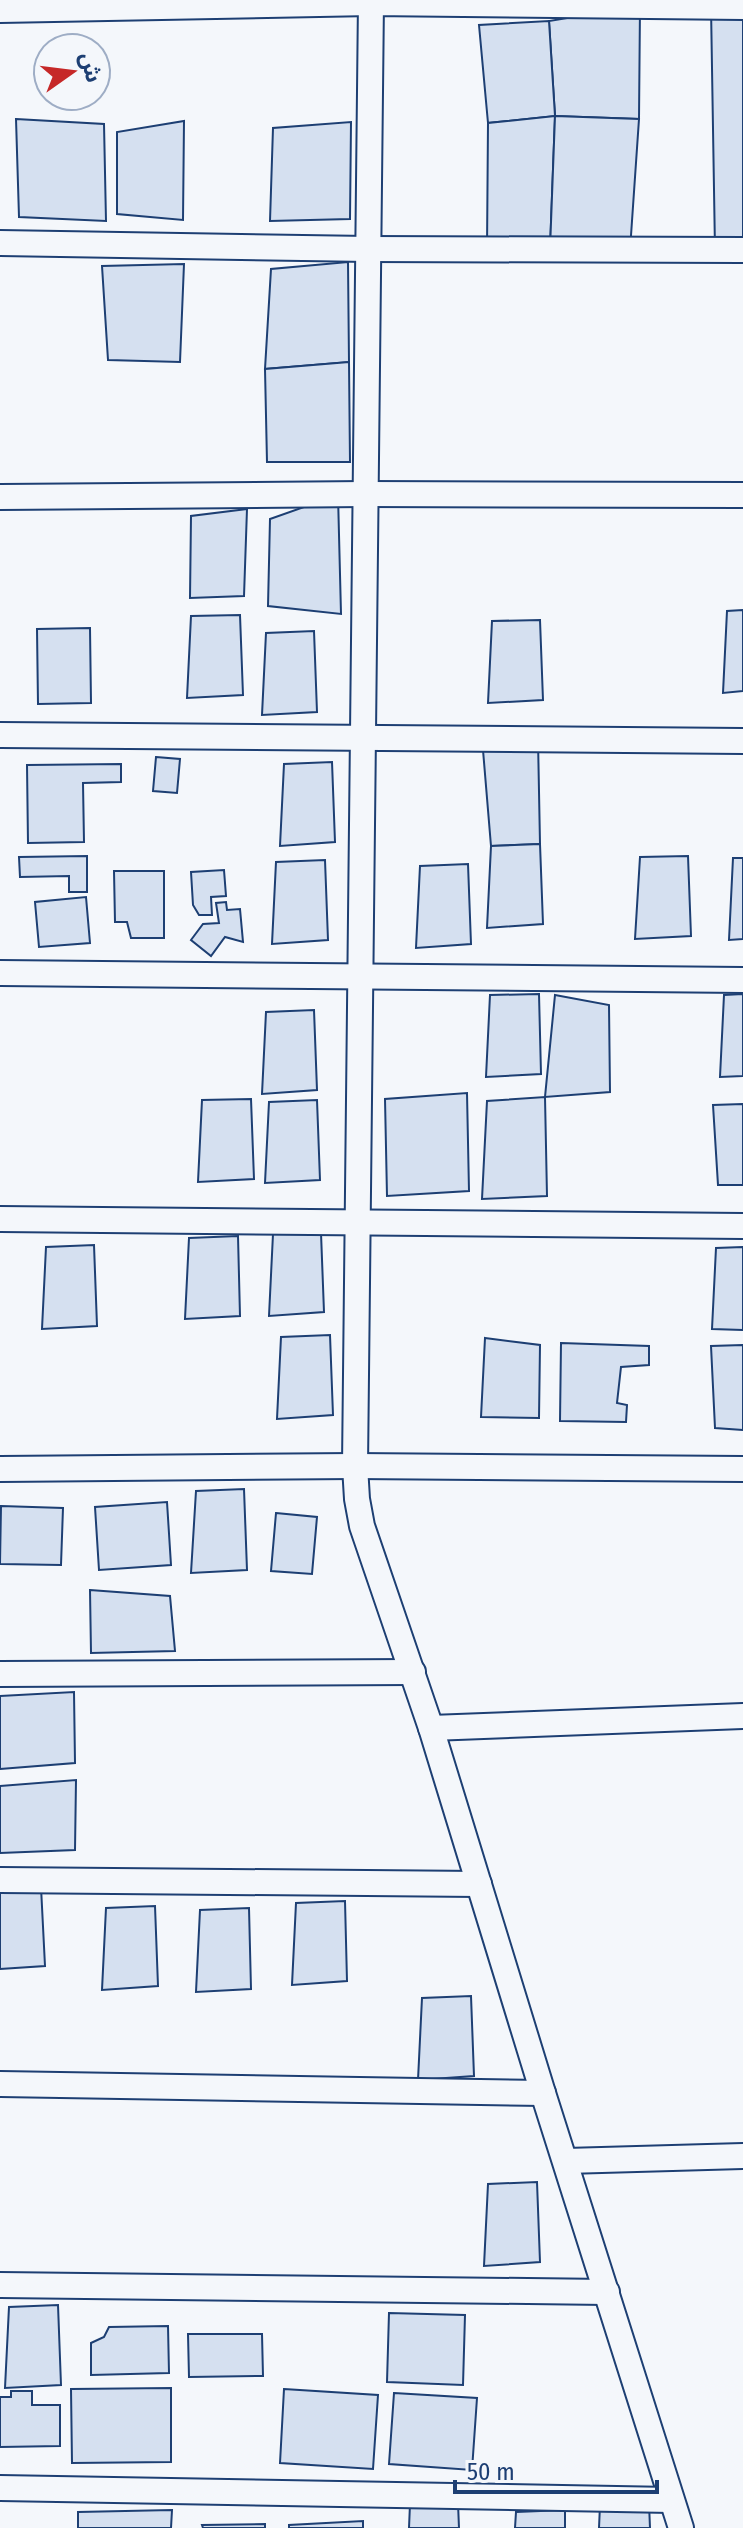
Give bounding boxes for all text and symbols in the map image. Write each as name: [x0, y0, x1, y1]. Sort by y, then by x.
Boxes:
north arrow: [32, 32, 112, 112]
text: ش: [74, 49, 108, 85]
scale bar: [455, 2444, 657, 2494]
text: 50 m: [467, 2458, 515, 2486]

